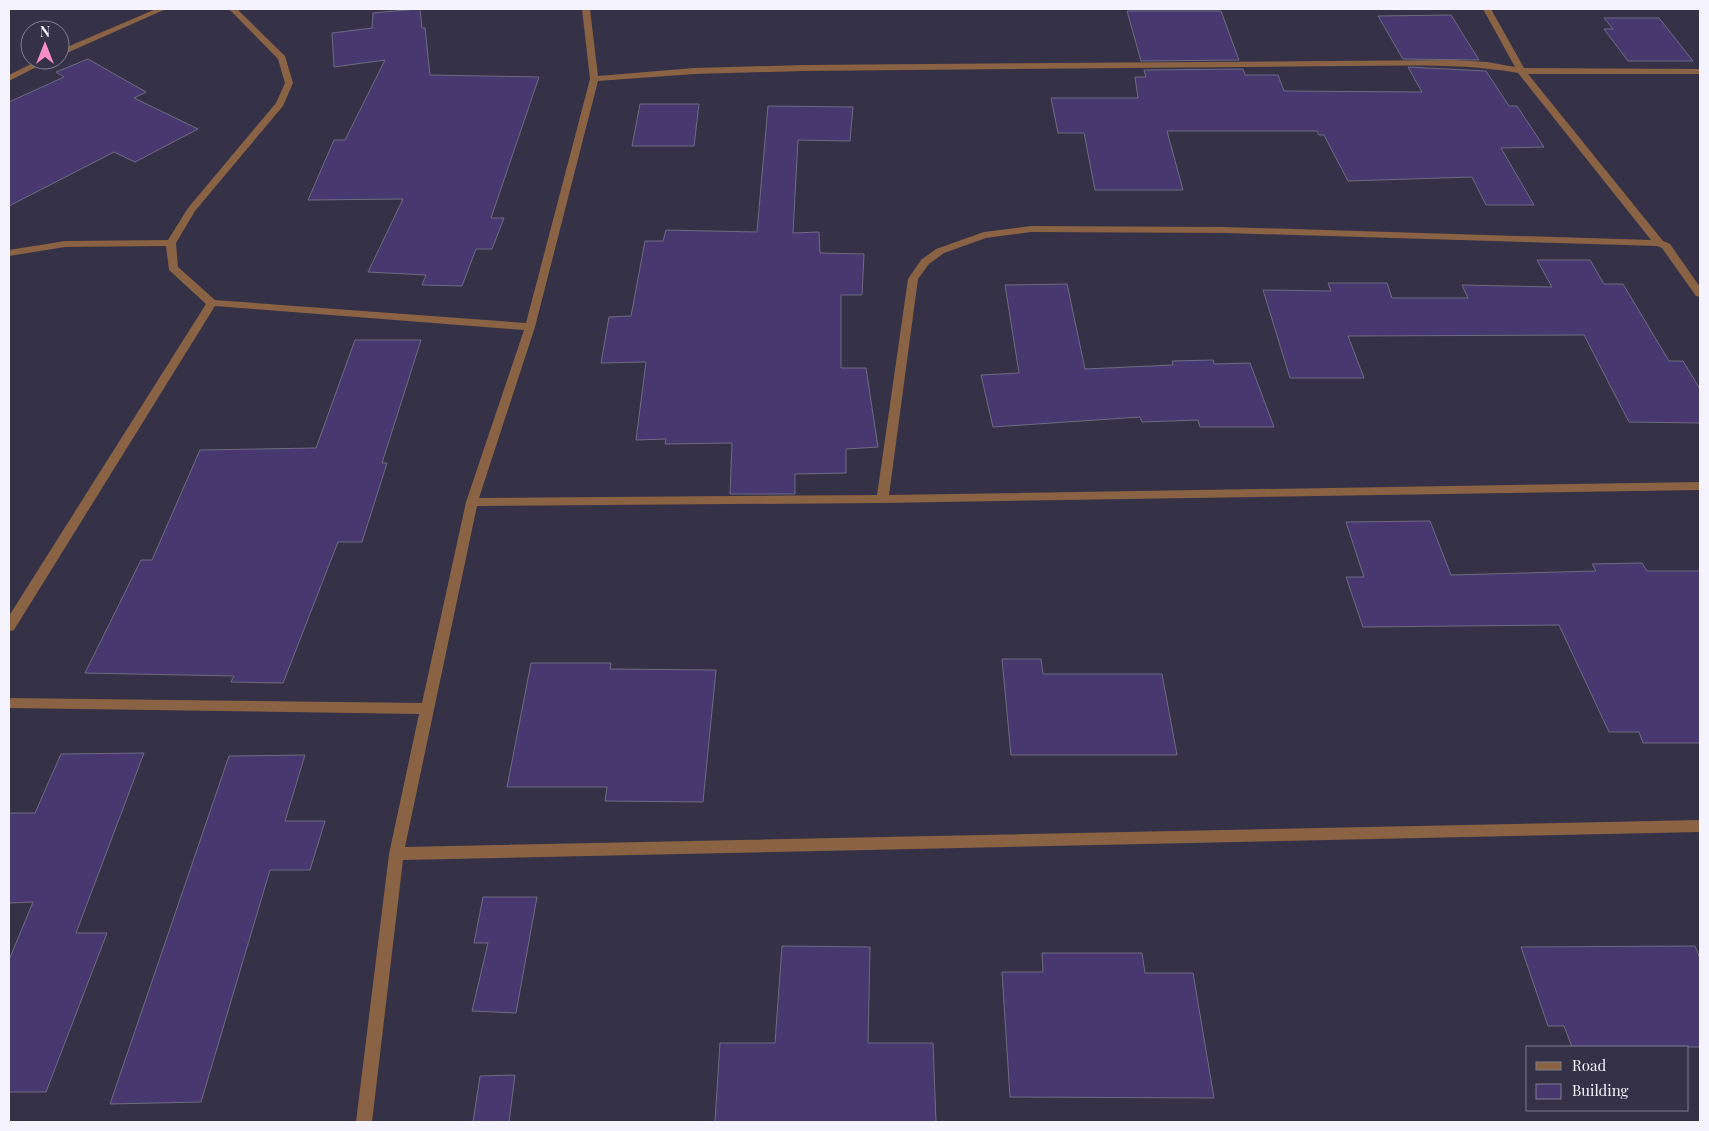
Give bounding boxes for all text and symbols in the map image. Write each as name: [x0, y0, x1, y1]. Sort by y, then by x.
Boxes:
north arrow: [20, 20, 70, 70]
text: N: [40, 22, 50, 41]
legend: [1526, 1046, 1689, 1111]
text: Road: [1572, 1055, 1606, 1075]
text: Building: [1572, 1080, 1629, 1100]

